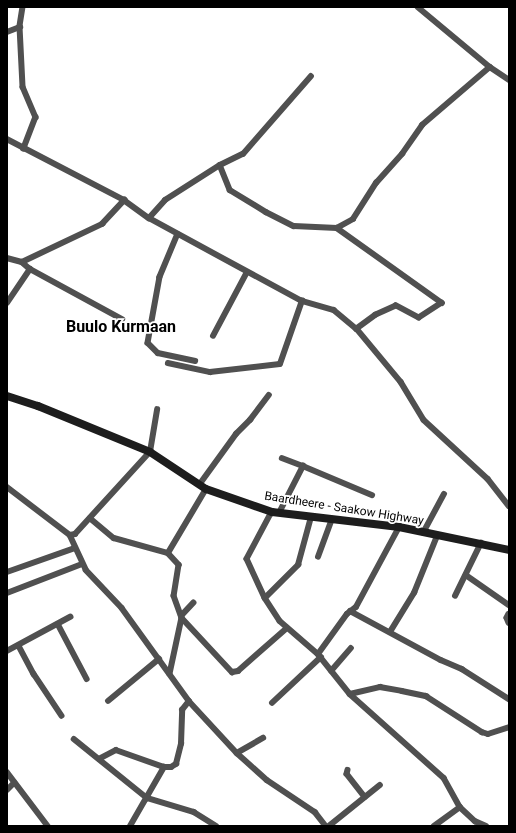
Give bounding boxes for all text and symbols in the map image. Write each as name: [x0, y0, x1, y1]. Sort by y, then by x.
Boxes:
district label: Buulo Kurmaan: [66, 317, 176, 337]
street label: Baardheere - Saakow Highway: [263, 489, 425, 529]

